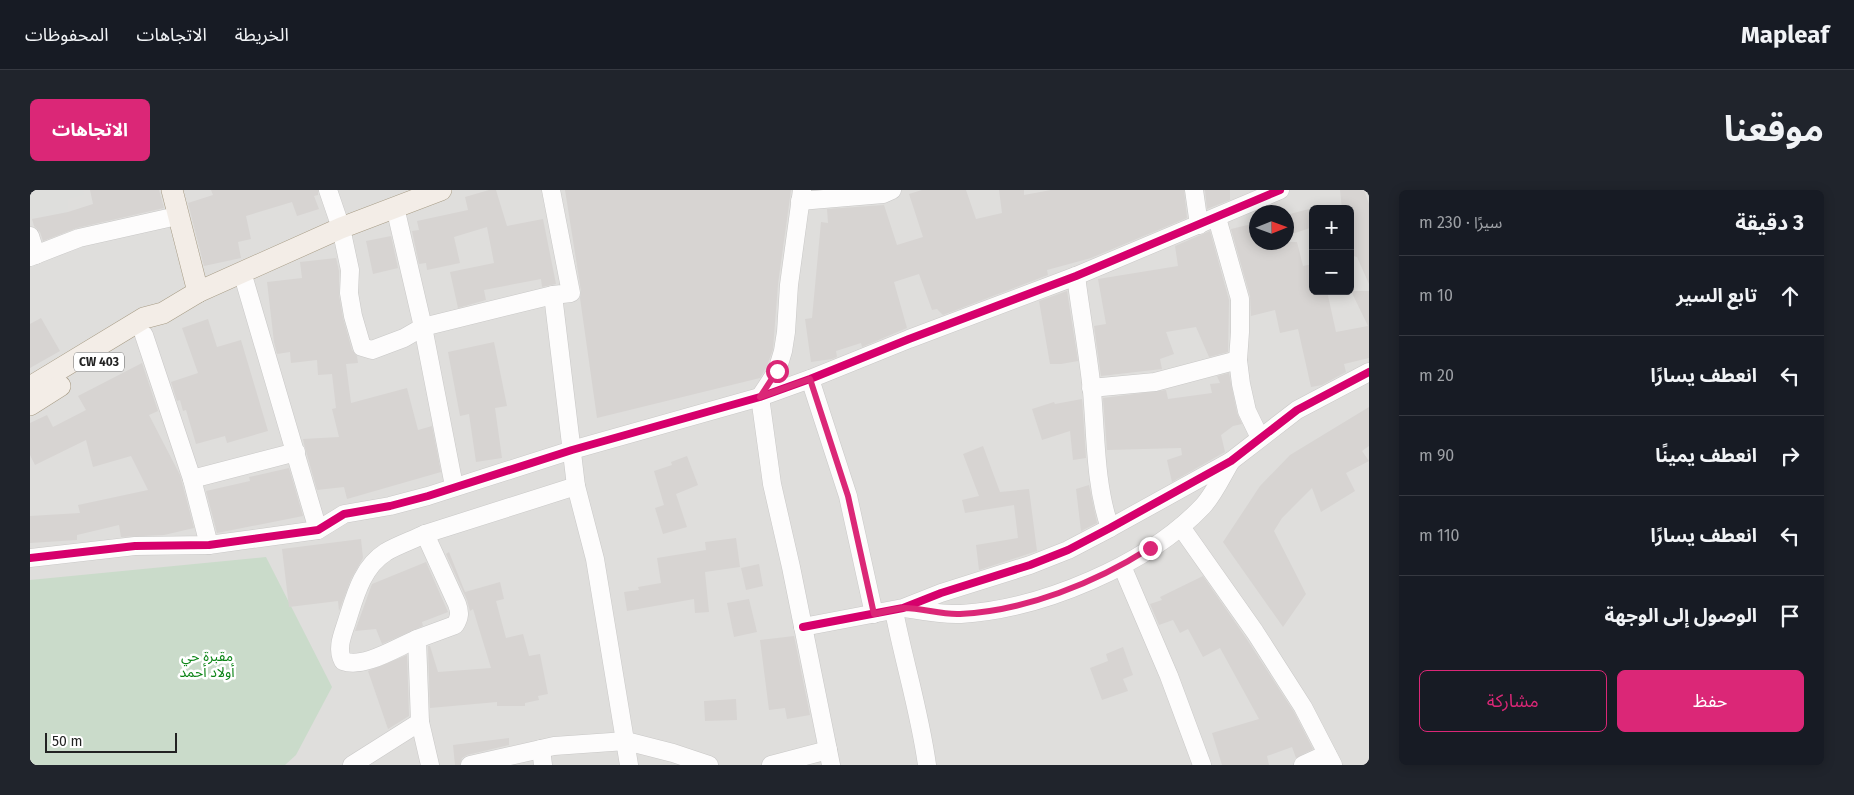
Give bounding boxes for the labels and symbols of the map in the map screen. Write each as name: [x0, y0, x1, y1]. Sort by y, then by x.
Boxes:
north arrow: [1249, 205, 1294, 250]
road number: CW 403: [74, 352, 124, 372]
route start: [766, 360, 789, 383]
route end: [1139, 537, 1162, 560]
park label: مقبرة حي أولاد أحمد: [179, 648, 235, 681]
scale bar: [45, 730, 178, 753]

